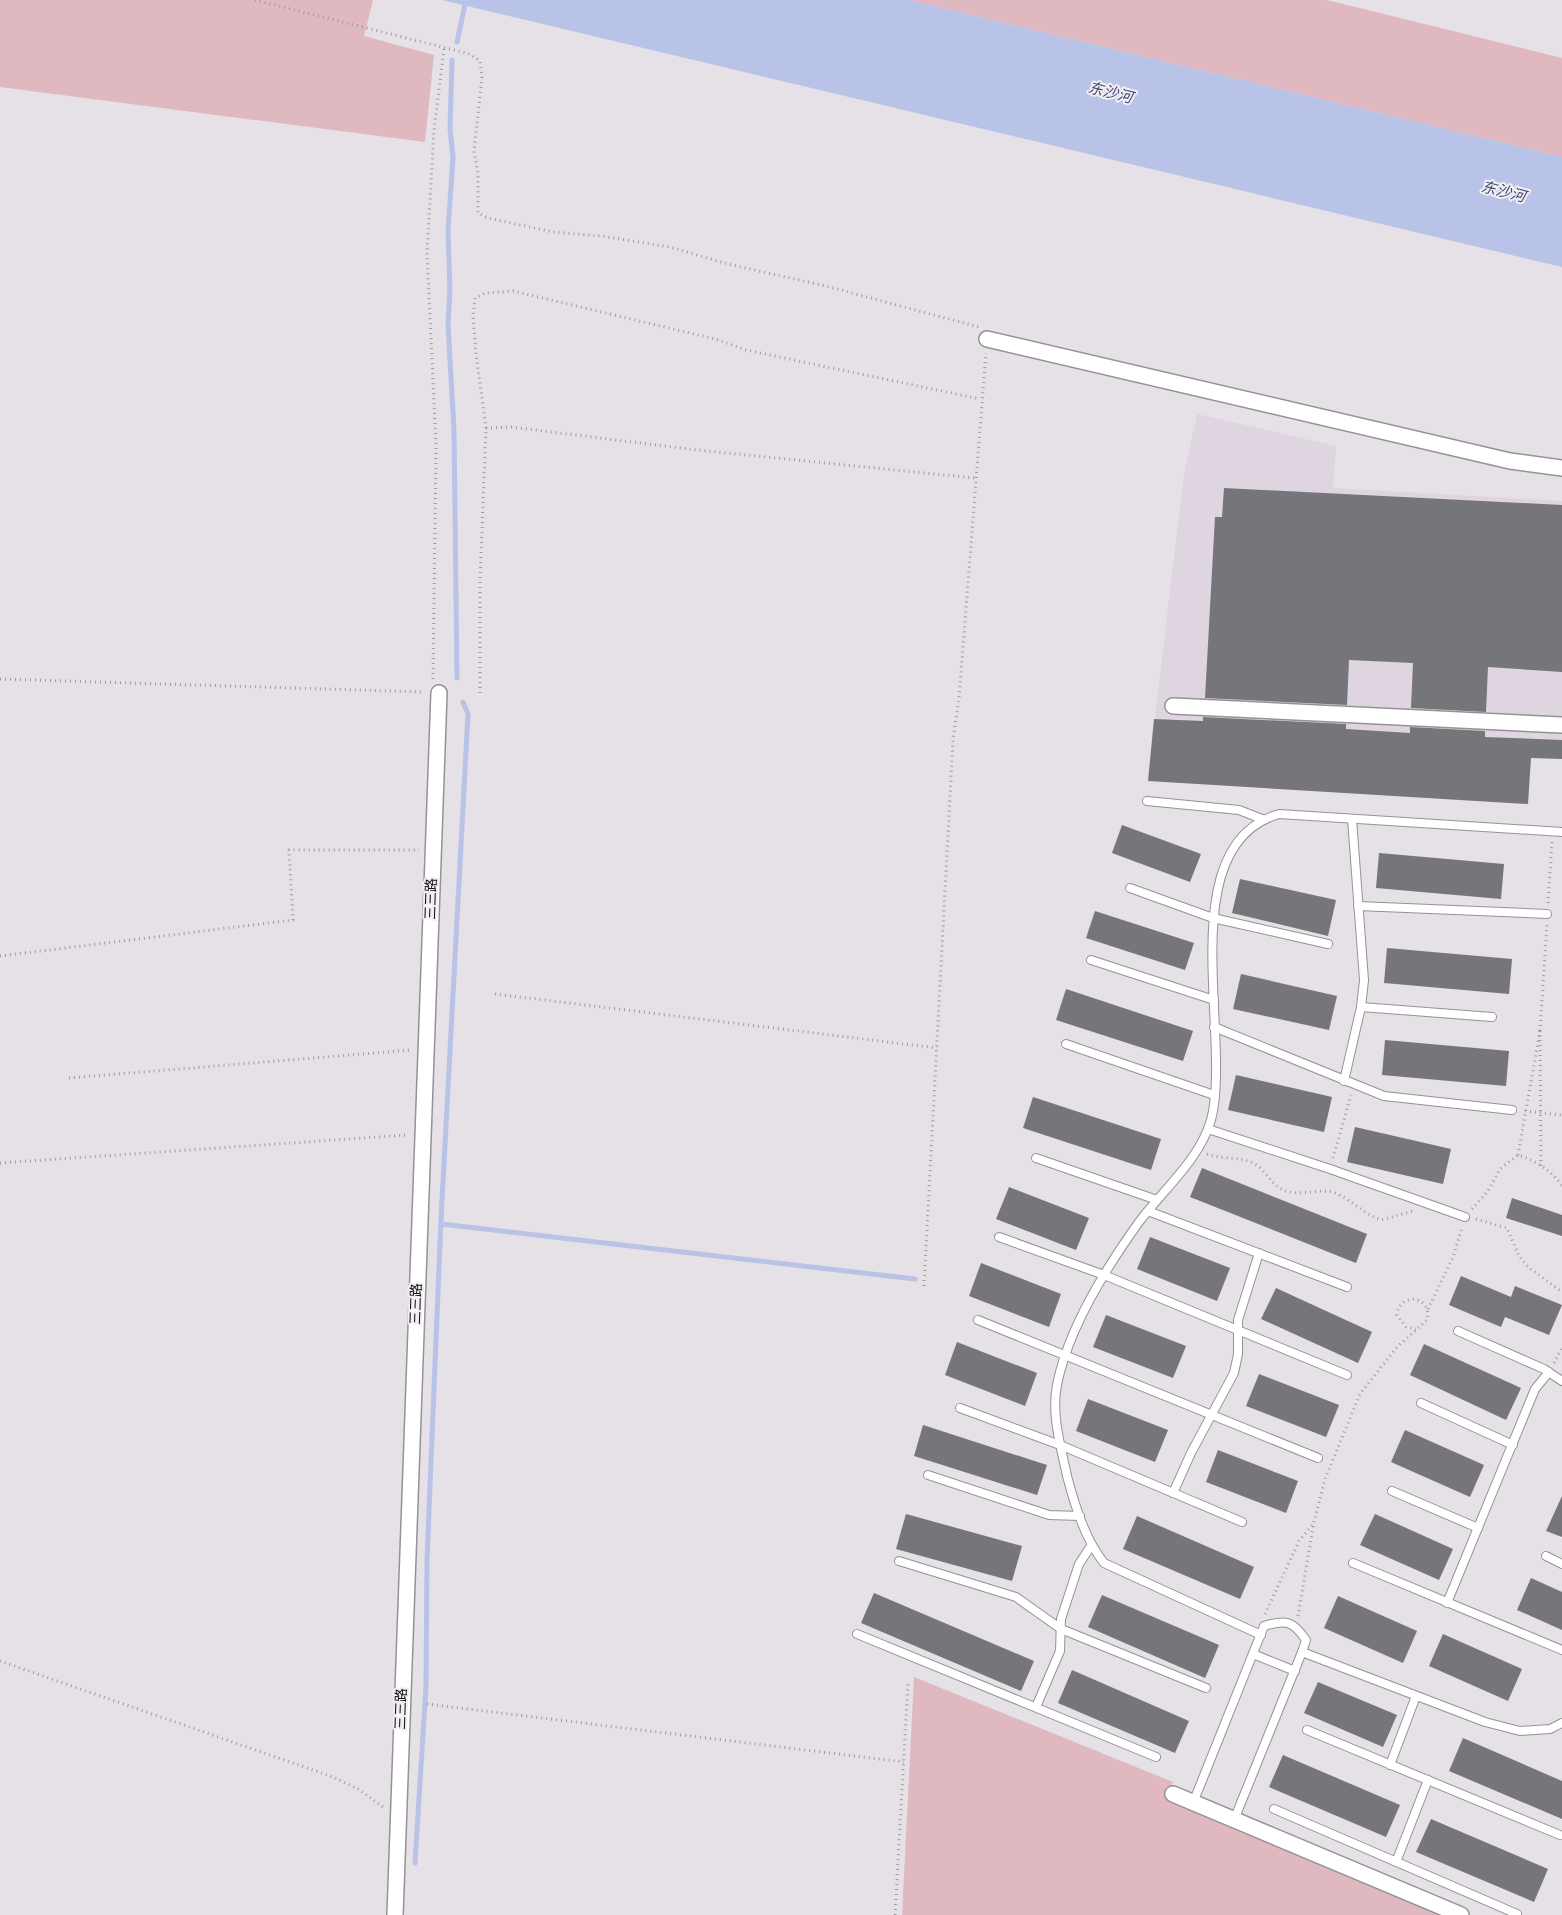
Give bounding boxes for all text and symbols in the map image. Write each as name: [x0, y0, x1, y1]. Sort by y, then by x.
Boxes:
water label: 东沙河: [1086, 79, 1137, 109]
water label: 东沙河: [1479, 178, 1530, 208]
street label: 三三路: [423, 878, 441, 920]
street label: 三三路: [408, 1283, 426, 1325]
street label: 三三路: [393, 1688, 411, 1730]

